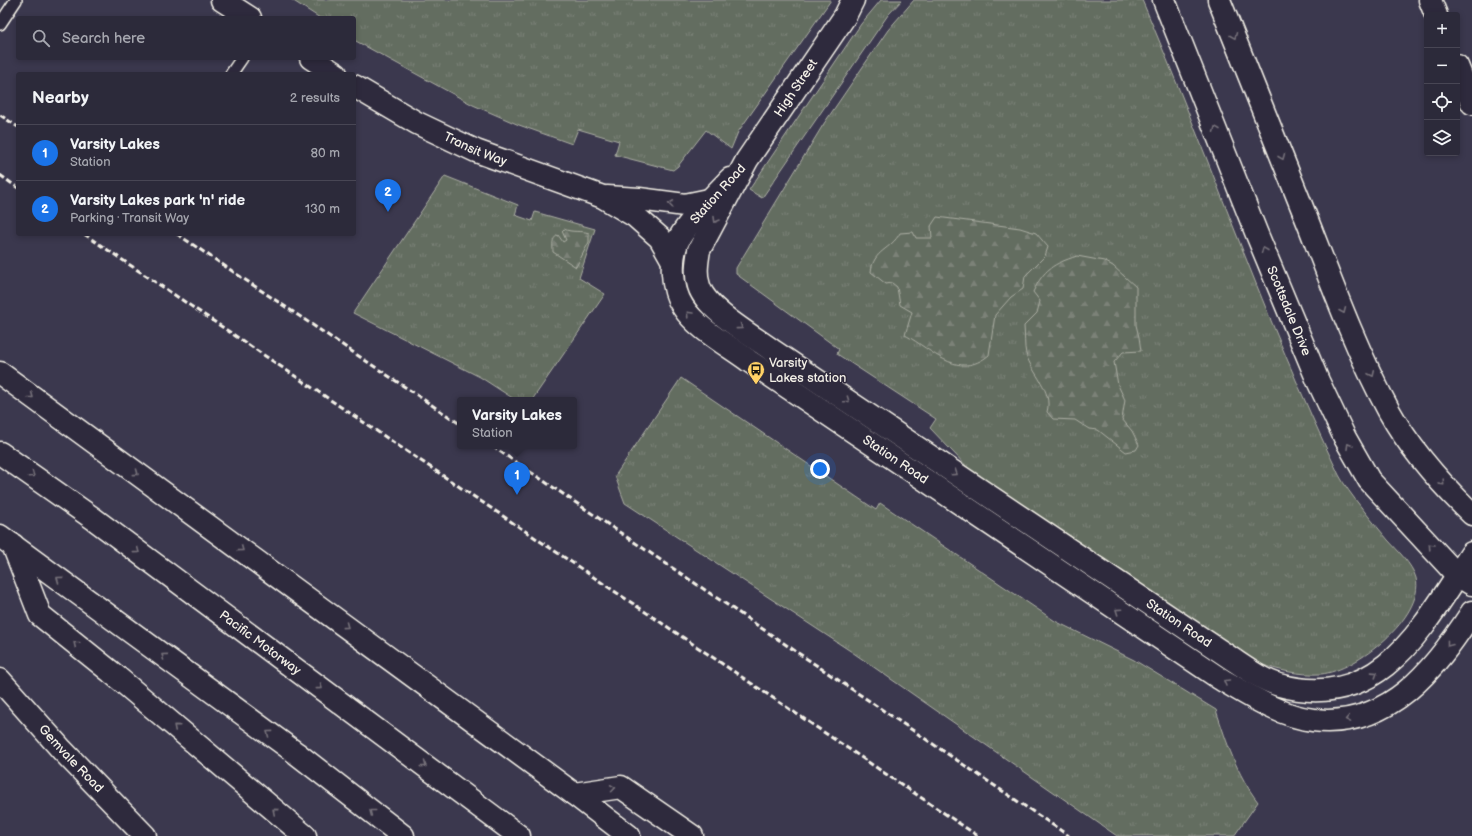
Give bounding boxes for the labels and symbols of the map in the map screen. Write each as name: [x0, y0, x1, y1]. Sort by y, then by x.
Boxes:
one-way arrow: [1229, 33, 1237, 40]
street label: High Street: [771, 56, 821, 120]
one-way arrow: [1212, 126, 1220, 133]
street label: Transit Way: [441, 129, 509, 170]
one-way arrow: [1277, 154, 1285, 161]
street label: Station Road: [687, 161, 749, 227]
pin: 2: [375, 179, 401, 212]
one-way arrow: [668, 200, 674, 208]
one-way arrow: [713, 216, 720, 223]
one-way arrow: [1260, 247, 1268, 254]
street label: Scottsdale Drive: [1263, 264, 1315, 358]
one-way arrow: [1339, 307, 1347, 314]
one-way arrow: [686, 311, 693, 318]
one-way arrow: [735, 322, 742, 329]
place label: Varsity Lakes station: [769, 355, 846, 386]
bus stop icon: Varsity Lakes station: [746, 360, 766, 385]
one-way arrow: [1367, 370, 1375, 377]
one-way arrow: [27, 391, 34, 398]
one-way arrow: [843, 395, 850, 403]
street label: Station Road: [860, 432, 931, 487]
one-way arrow: [1347, 443, 1354, 450]
your location: [810, 459, 830, 479]
pin: 1: [504, 462, 530, 495]
one-way arrow: [132, 468, 139, 476]
one-way arrow: [951, 468, 958, 476]
one-way arrow: [28, 470, 35, 478]
one-way arrow: [1437, 478, 1445, 486]
one-way arrow: [237, 544, 244, 552]
one-way arrow: [1429, 544, 1436, 551]
one-way arrow: [133, 546, 140, 553]
one-way arrow: [57, 577, 64, 584]
street label: Station Road: [1143, 596, 1215, 651]
street label: Pacific Motorway: [216, 607, 304, 679]
one-way arrow: [1115, 608, 1122, 615]
one-way arrow: [342, 621, 349, 629]
one-way arrow: [1447, 639, 1454, 646]
one-way arrow: [73, 641, 80, 648]
one-way arrow: [161, 653, 168, 661]
one-way arrow: [1371, 671, 1378, 679]
one-way arrow: [1223, 680, 1230, 687]
one-way arrow: [316, 682, 323, 689]
one-way arrow: [1345, 714, 1351, 723]
street label: Gemvale Road: [35, 721, 107, 796]
one-way arrow: [173, 724, 180, 731]
one-way arrow: [266, 731, 273, 738]
one-way arrow: [420, 760, 427, 767]
one-way arrow: [610, 784, 616, 793]
one-way arrow: [272, 808, 280, 815]
one-way arrow: [369, 810, 376, 817]

